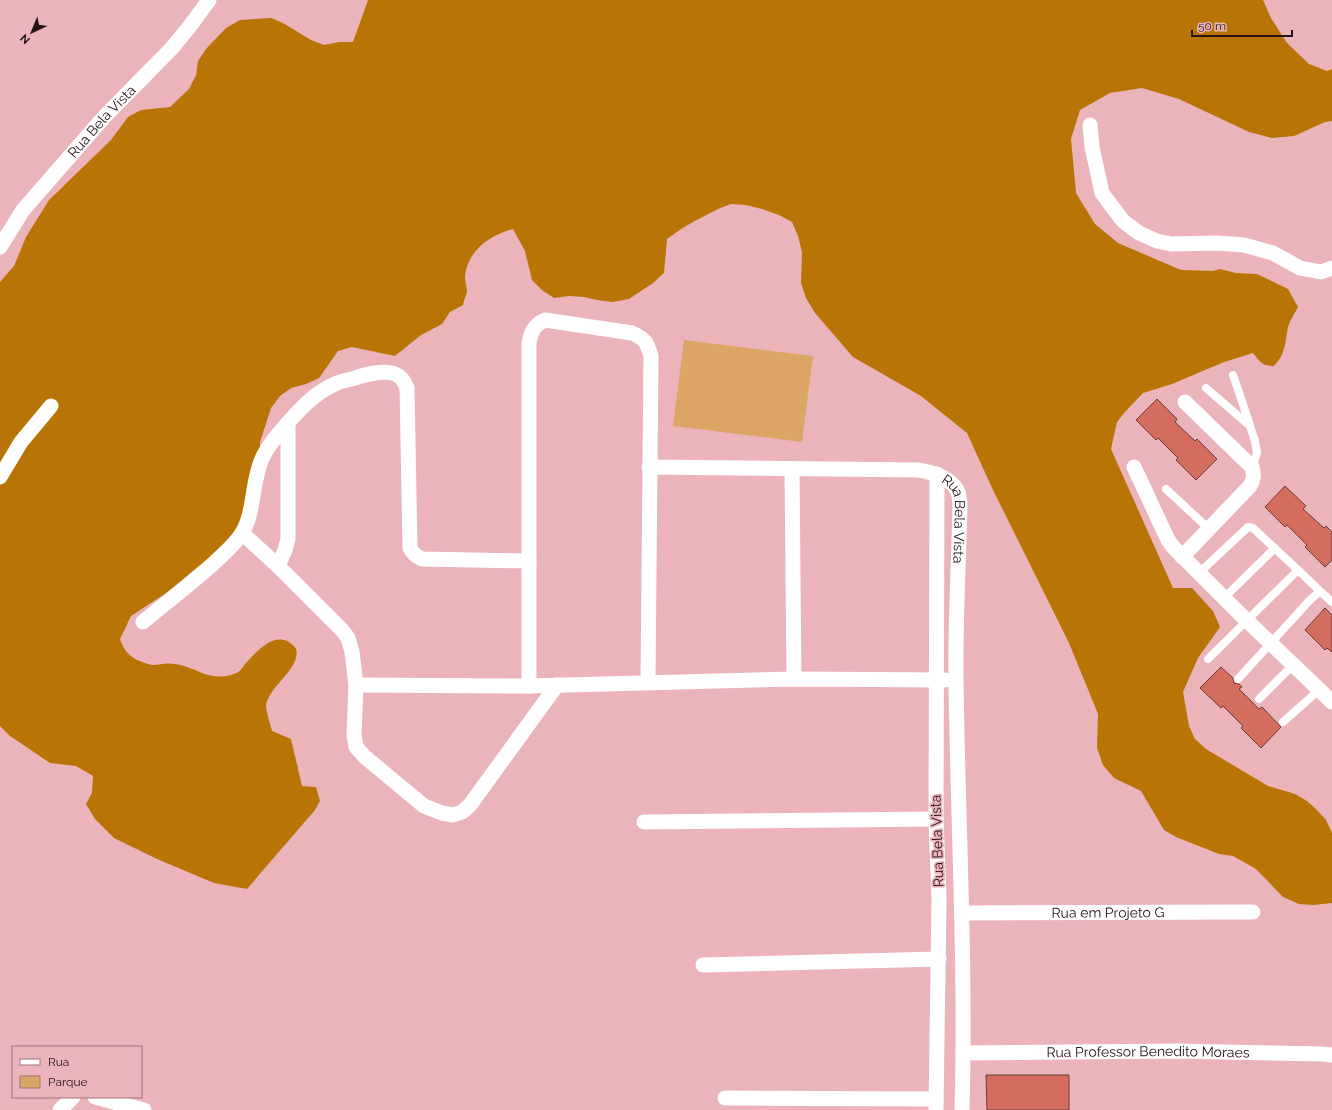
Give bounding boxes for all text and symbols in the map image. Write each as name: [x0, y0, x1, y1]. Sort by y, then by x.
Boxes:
north arrow: [12, 12, 52, 52]
scale bar: [1192, 12, 1292, 38]
text: 50 m: [1198, 19, 1226, 33]
text: N: [18, 31, 33, 46]
street label: Rua Bela Vista: [64, 82, 139, 161]
street label: Rua Bela Vista: [939, 471, 968, 564]
street label: Rua Bela Vista: [927, 795, 947, 887]
street label: Rua em Projeto G: [1052, 904, 1164, 921]
street label: Rua Professor Benedito Moraes: [1046, 1043, 1250, 1061]
legend: [12, 1046, 142, 1098]
text: Rua: [48, 1055, 69, 1069]
text: Parque: [48, 1075, 88, 1089]

